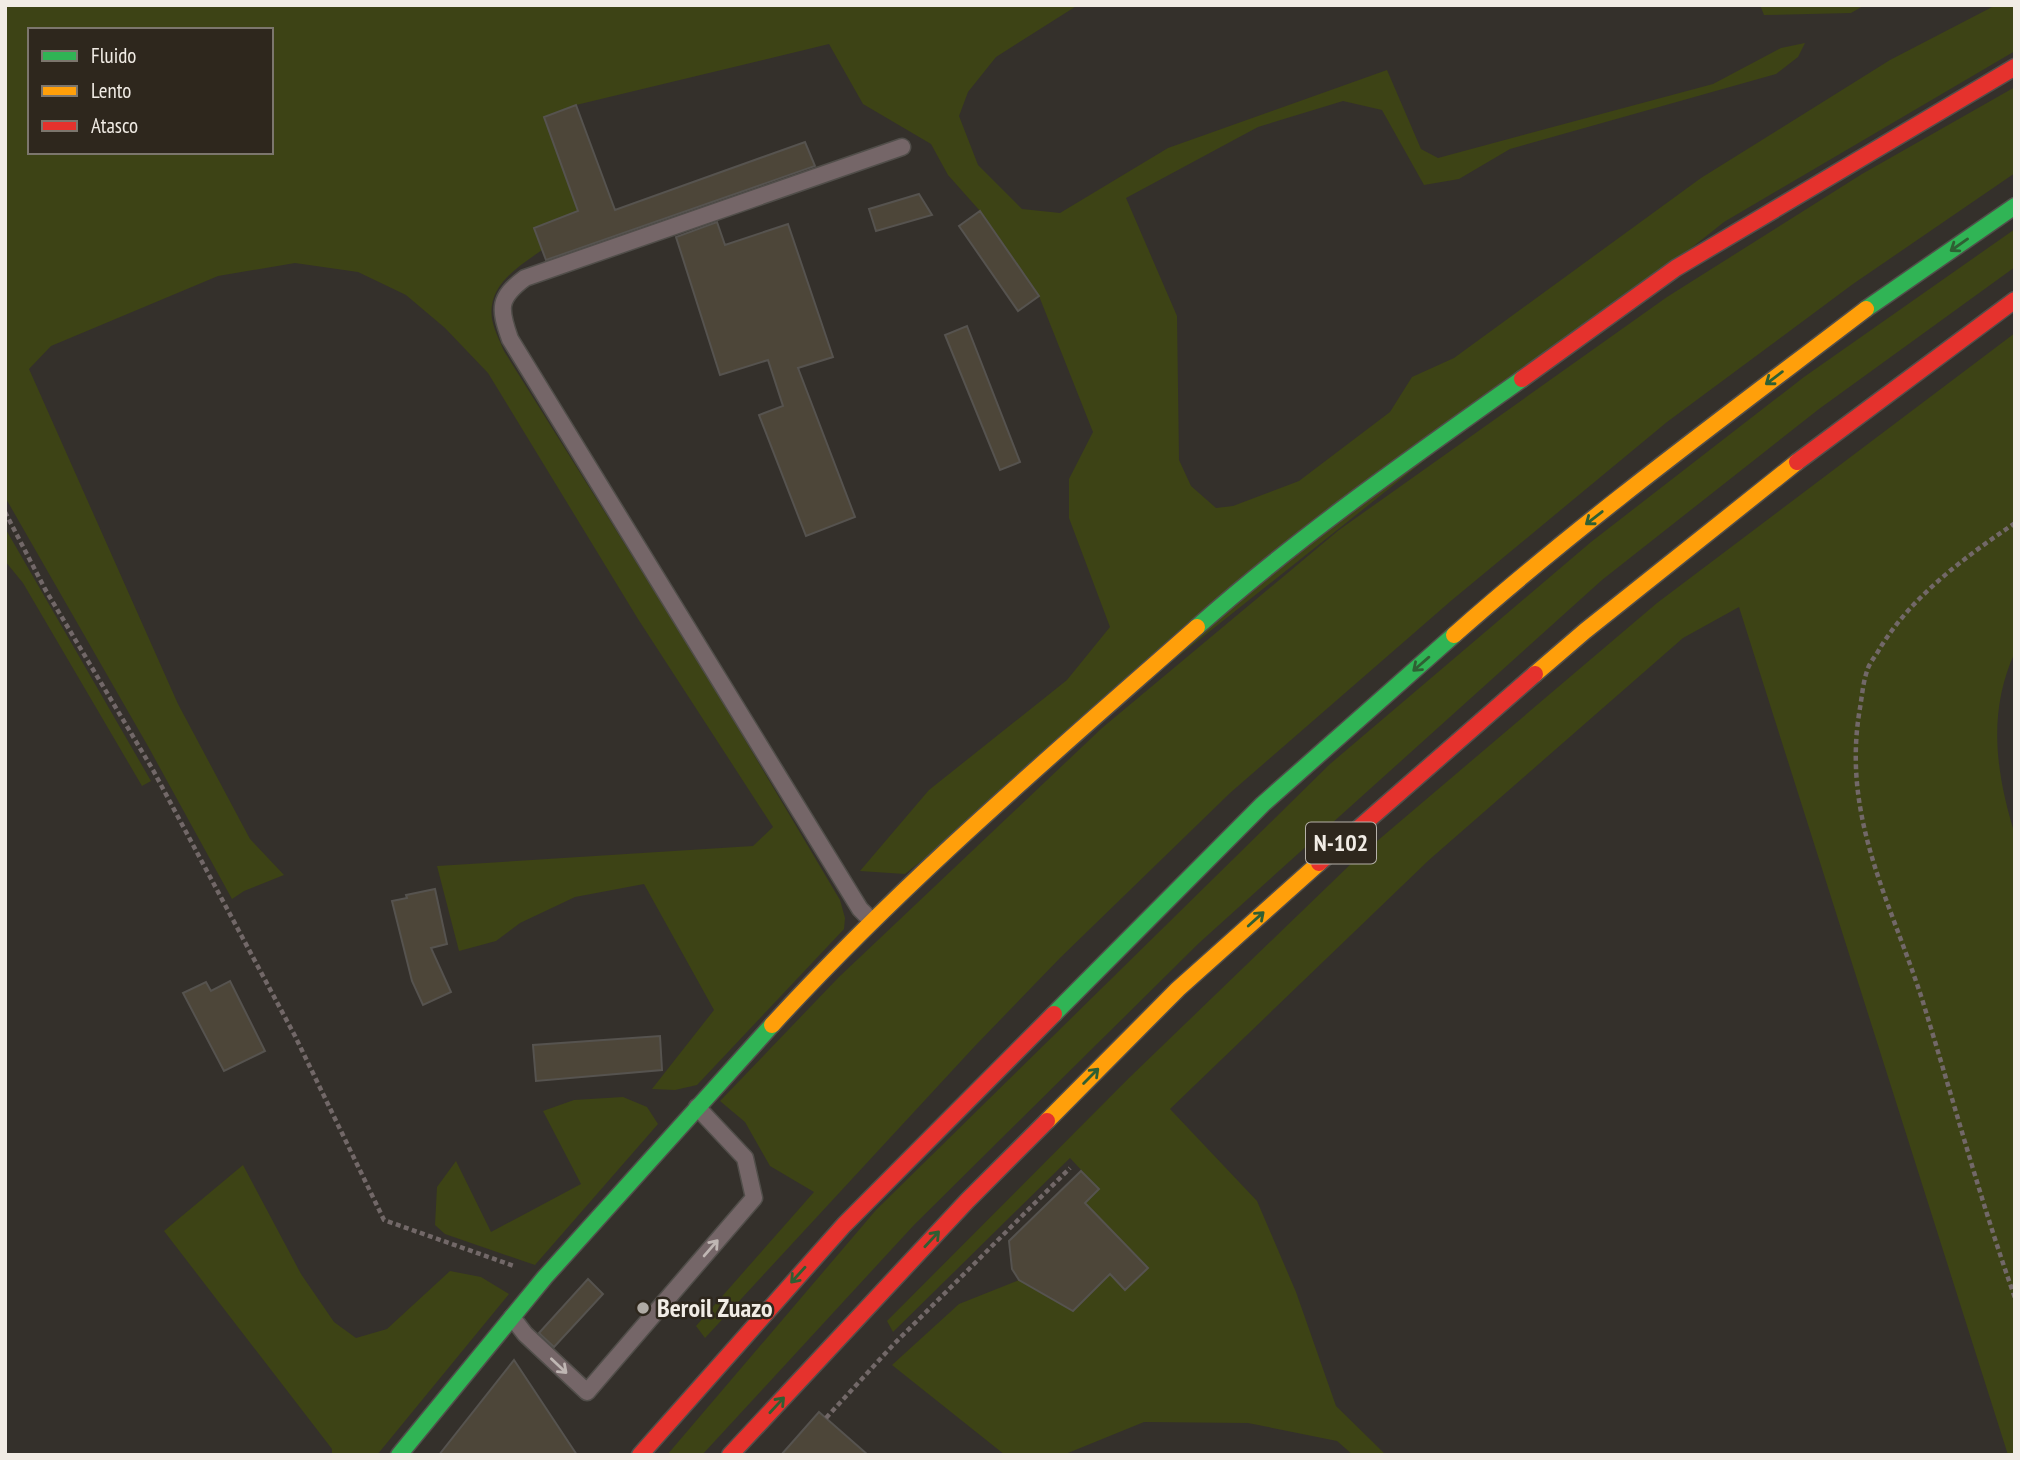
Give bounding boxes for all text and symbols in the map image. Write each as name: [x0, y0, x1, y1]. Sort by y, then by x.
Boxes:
legend: [28, 28, 273, 154]
text: Fluido: [91, 42, 136, 69]
text: Lento: [91, 77, 131, 104]
text: Atasco: [91, 112, 138, 139]
one-way arrow: [1949, 238, 1969, 252]
one-way arrow: [1765, 371, 1784, 386]
one-way arrow: [1586, 510, 1604, 525]
one-way arrow: [1412, 656, 1430, 672]
road number: N-102: [1306, 822, 1376, 864]
one-way arrow: [1247, 911, 1264, 928]
one-way arrow: [1083, 1068, 1100, 1085]
one-way arrow: [924, 1231, 941, 1248]
one-way arrow: [703, 1240, 719, 1258]
one-way arrow: [790, 1266, 806, 1284]
place label: Beroil Zuazo: [657, 1291, 773, 1324]
marker: Beroil Zuazo: [635, 1300, 651, 1316]
one-way arrow: [550, 1358, 568, 1374]
one-way arrow: [768, 1397, 785, 1414]

